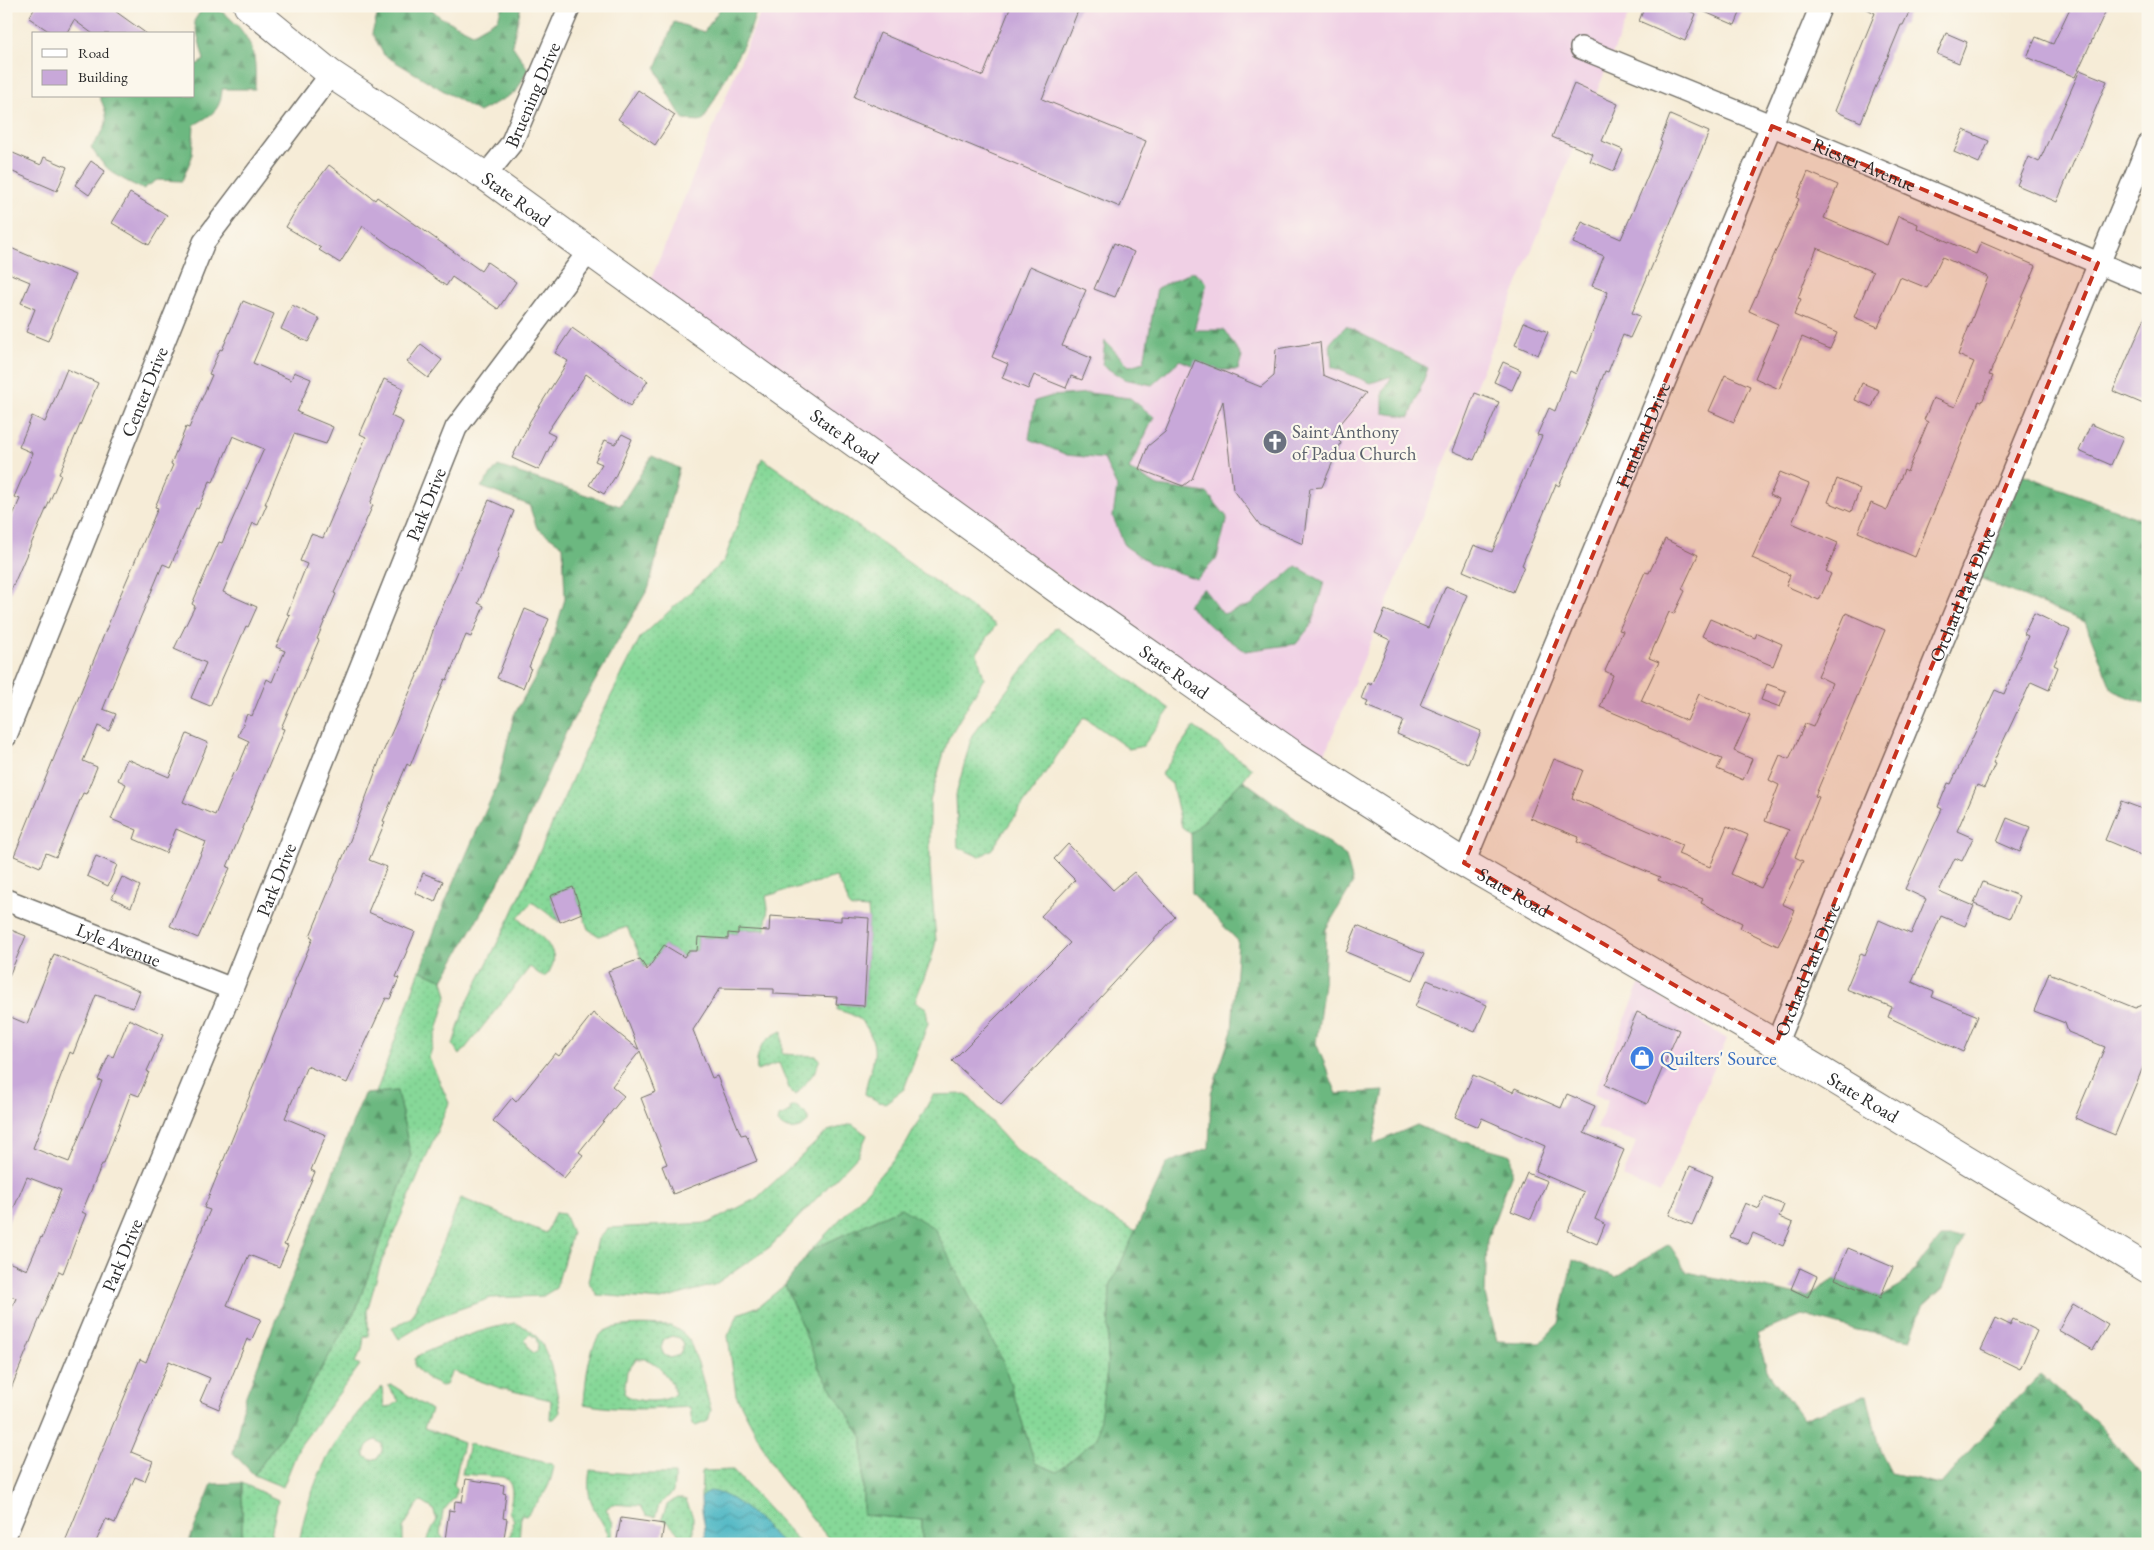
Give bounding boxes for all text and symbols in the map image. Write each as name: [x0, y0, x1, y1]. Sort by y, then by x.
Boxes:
legend: [32, 32, 195, 98]
street label: Bruening Drive: [499, 38, 566, 151]
text: Road: [78, 43, 110, 62]
text: Building: [78, 67, 128, 86]
street label: Riester Avenue: [1809, 131, 1920, 197]
street label: State Road: [477, 165, 556, 232]
street label: Center Drive: [115, 343, 173, 440]
street label: Fruitland Drive: [1609, 378, 1676, 492]
street label: State Road: [805, 403, 885, 470]
place label: Saint Anthony of Padua Church: [1292, 419, 1417, 466]
church icon: Saint Anthony of Padua Church: [1262, 429, 1288, 455]
street label: Park Drive: [400, 464, 451, 545]
street label: Orchard Park Drive: [1923, 524, 2001, 666]
street label: State Road: [1135, 638, 1215, 705]
street label: Park Drive: [250, 839, 302, 920]
street label: State Road: [1473, 861, 1555, 923]
street label: Orchard Park Drive: [1768, 898, 1846, 1040]
street label: Lyle Avenue: [73, 916, 165, 972]
shop icon: Quilters' Source: [1629, 1045, 1655, 1071]
place label: Quilters' Source: [1660, 1046, 1777, 1071]
street label: State Road: [1823, 1066, 1904, 1128]
street label: Park Drive: [95, 1215, 148, 1295]

